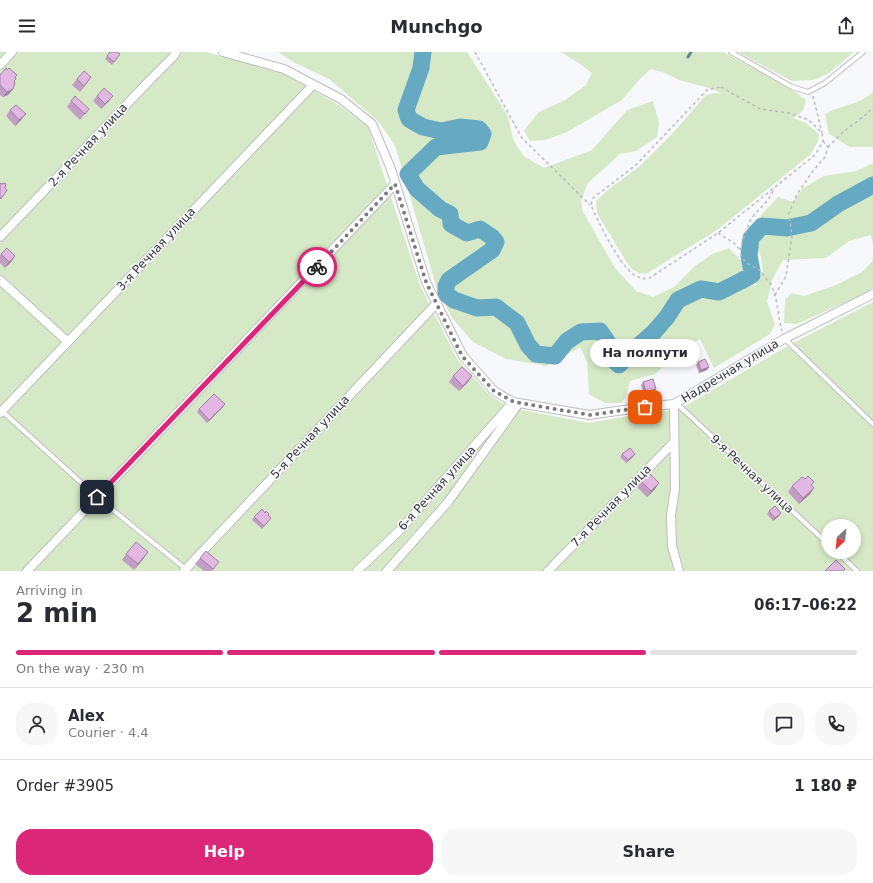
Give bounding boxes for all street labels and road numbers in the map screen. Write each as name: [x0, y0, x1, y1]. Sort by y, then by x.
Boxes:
street label: 2-я Речная улица: [46, 100, 130, 190]
street label: 3-я Речная улица: [114, 204, 198, 294]
street label: Надречная улица: [679, 336, 781, 406]
street label: 5-я Речная улица: [268, 392, 352, 482]
street label: 9-я Речная улица: [707, 432, 797, 516]
street label: 6-я Речная улица: [395, 443, 479, 533]
street label: 7-я Речная улица: [568, 462, 654, 550]

